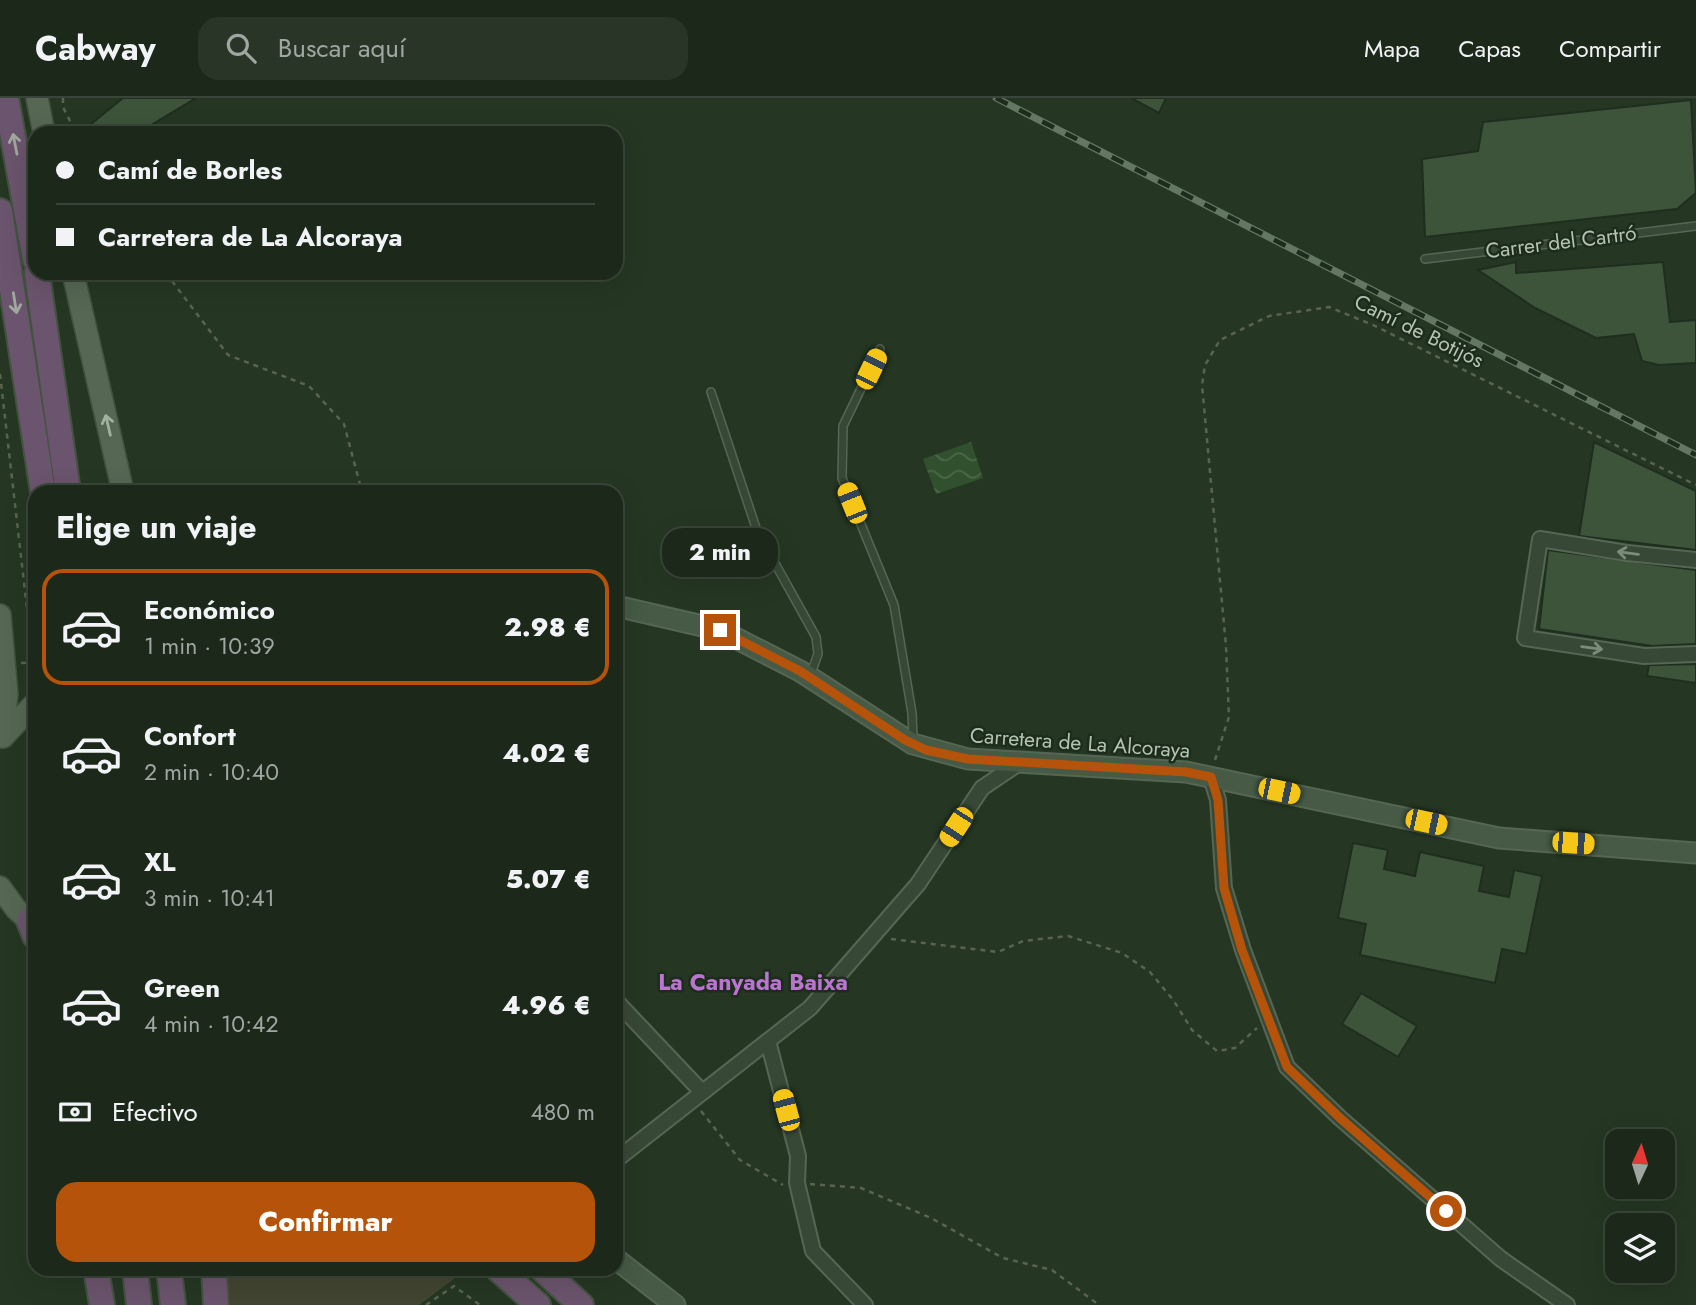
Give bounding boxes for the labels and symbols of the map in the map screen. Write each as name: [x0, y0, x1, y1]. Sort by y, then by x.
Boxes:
one-way arrow: [8, 133, 21, 156]
street label: Carrer del Cartró: [1484, 218, 1638, 266]
street label: Camí de Botijós: [1349, 287, 1489, 375]
one-way arrow: [9, 291, 22, 314]
car: [853, 346, 890, 392]
one-way arrow: [101, 414, 115, 437]
car: [835, 480, 870, 526]
callout: 2 min: [662, 528, 778, 578]
one-way arrow: [1617, 546, 1640, 559]
route end: [704, 614, 736, 646]
one-way arrow: [1580, 641, 1603, 654]
street label: Carretera de La Alcoraya: [969, 720, 1191, 766]
car: [1257, 776, 1302, 806]
car: [936, 804, 977, 850]
car: [1404, 807, 1449, 837]
car: [1552, 831, 1595, 855]
district label: La Canyada Baixa: [658, 965, 848, 999]
car: [771, 1087, 802, 1133]
north arrow: [1605, 1129, 1675, 1199]
route start: [1430, 1195, 1462, 1227]

